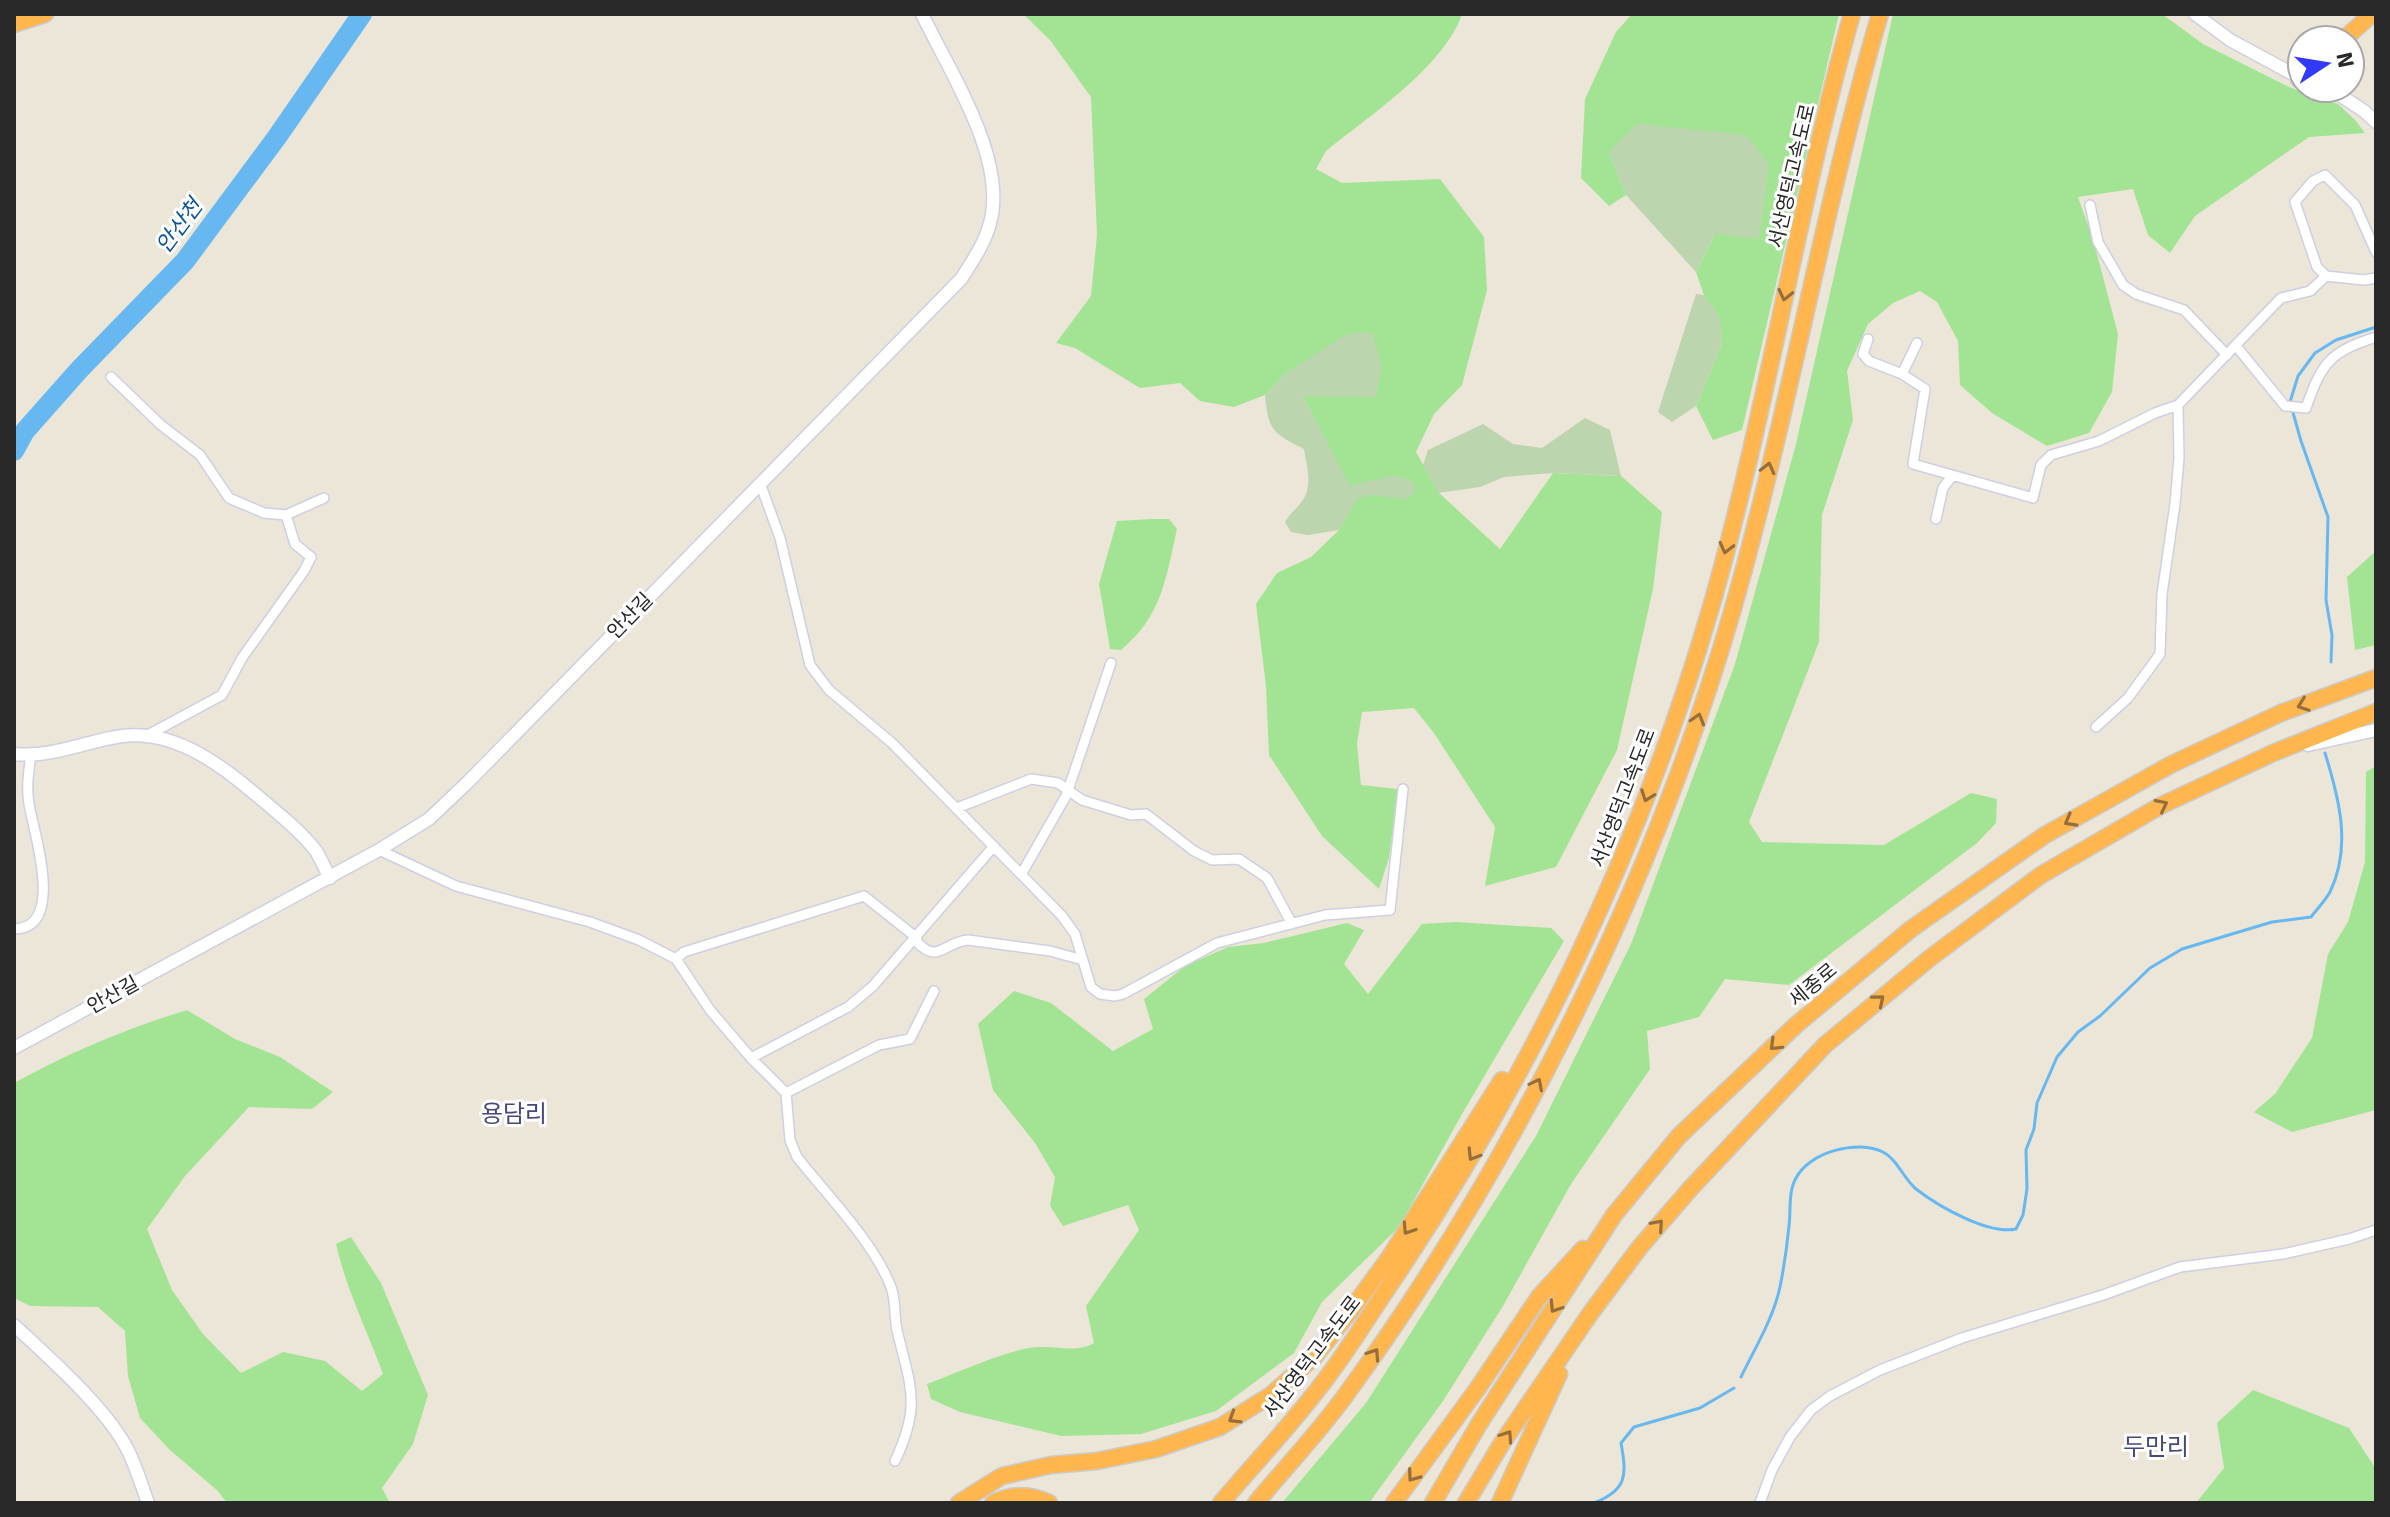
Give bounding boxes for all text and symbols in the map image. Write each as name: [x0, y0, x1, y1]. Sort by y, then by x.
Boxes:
north arrow: [2286, 24, 2366, 104]
text: N: [2330, 50, 2360, 70]
street label: 서산영덕고속도로: [1763, 101, 1821, 251]
water label: 안산천: [150, 191, 210, 258]
one-way arrow: [1777, 288, 1794, 301]
one-way arrow: [1759, 462, 1776, 476]
one-way arrow: [1718, 541, 1735, 554]
street label: 안산길: [602, 587, 658, 645]
one-way arrow: [2297, 695, 2311, 712]
one-way arrow: [1689, 712, 1705, 726]
street label: 서산영덕고속도로: [1585, 725, 1661, 871]
one-way arrow: [1640, 788, 1657, 802]
one-way arrow: [2153, 800, 2168, 815]
one-way arrow: [2065, 811, 2079, 827]
street label: 세종로: [1784, 958, 1842, 1012]
street label: 안산길: [83, 971, 143, 1019]
one-way arrow: [1870, 995, 1884, 1010]
one-way arrow: [1769, 1036, 1784, 1050]
one-way arrow: [1528, 1078, 1543, 1093]
district label: 용담리: [481, 1099, 547, 1129]
one-way arrow: [1467, 1146, 1482, 1161]
one-way arrow: [1402, 1220, 1417, 1235]
one-way arrow: [1649, 1220, 1663, 1235]
street label: 서산영덕고속도로: [1258, 1291, 1366, 1423]
one-way arrow: [1549, 1299, 1564, 1313]
one-way arrow: [1364, 1349, 1379, 1363]
one-way arrow: [1228, 1409, 1243, 1424]
one-way arrow: [1497, 1431, 1512, 1445]
district label: 두만리: [2123, 1432, 2189, 1462]
one-way arrow: [1409, 1468, 1423, 1482]

